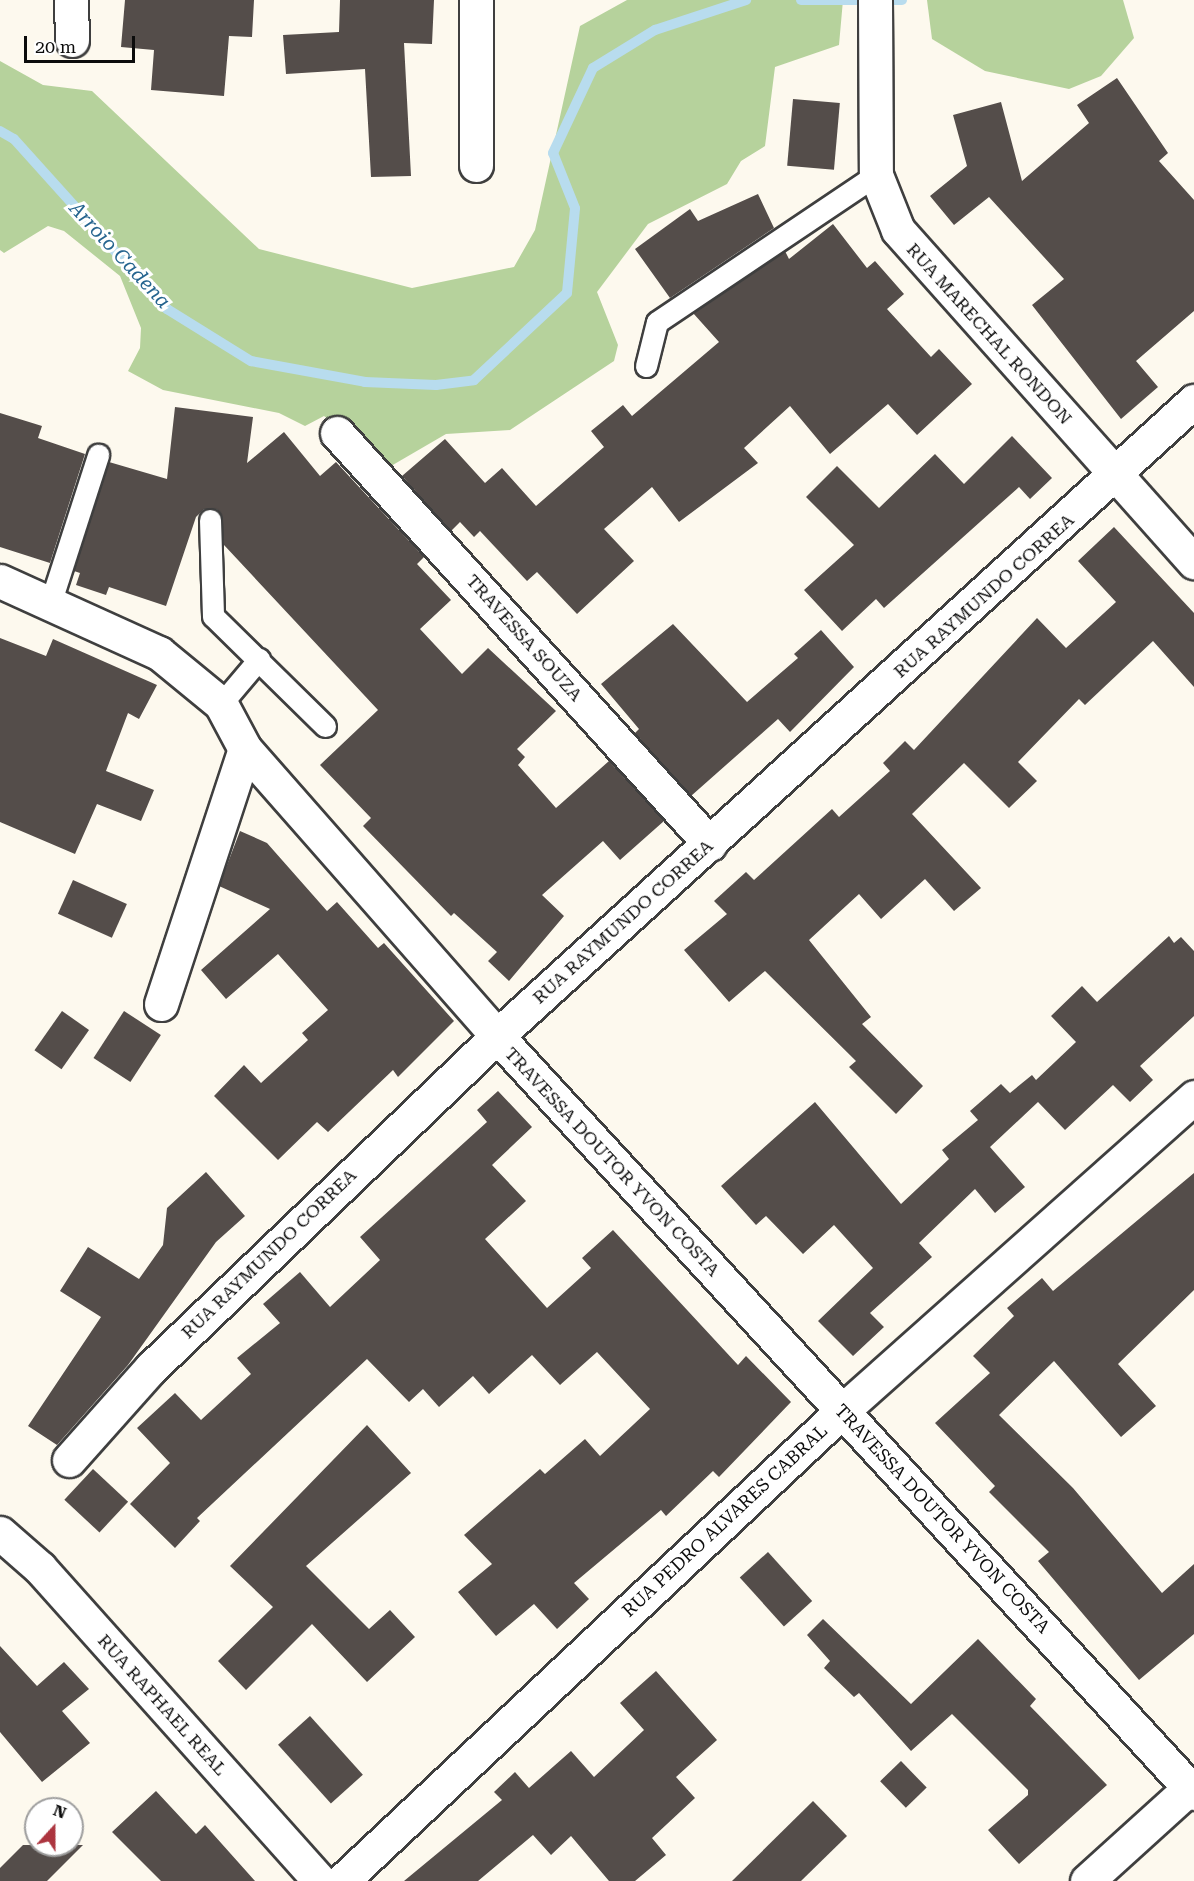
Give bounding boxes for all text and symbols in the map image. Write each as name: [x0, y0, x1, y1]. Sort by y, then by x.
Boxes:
scale bar: [27, 24, 138, 62]
text: 20 m: [35, 36, 76, 57]
water label: Arroio Cadena: [64, 197, 176, 313]
street label: RUA MARECHAL RONDON: [902, 239, 1076, 429]
street label: RUA RAYMUNDO CORREA: [890, 509, 1078, 683]
street label: TRAVESSA SOUZA: [461, 570, 587, 706]
street label: RUA RAYMUNDO CORREA: [529, 835, 717, 1009]
street label: TRAVESSA DOUTOR YVON COSTA: [500, 1043, 724, 1281]
street label: RUA RAYMUNDO CORREA: [177, 1165, 361, 1343]
street label: TRAVESSA DOUTOR YVON COSTA: [830, 1400, 1054, 1638]
street label: RUA PEDRO ALVARES CABRAL: [618, 1420, 832, 1622]
street label: RUA RAPHAEL REAL: [93, 1630, 231, 1780]
north arrow: [24, 1797, 84, 1857]
text: N: [51, 1801, 69, 1823]

